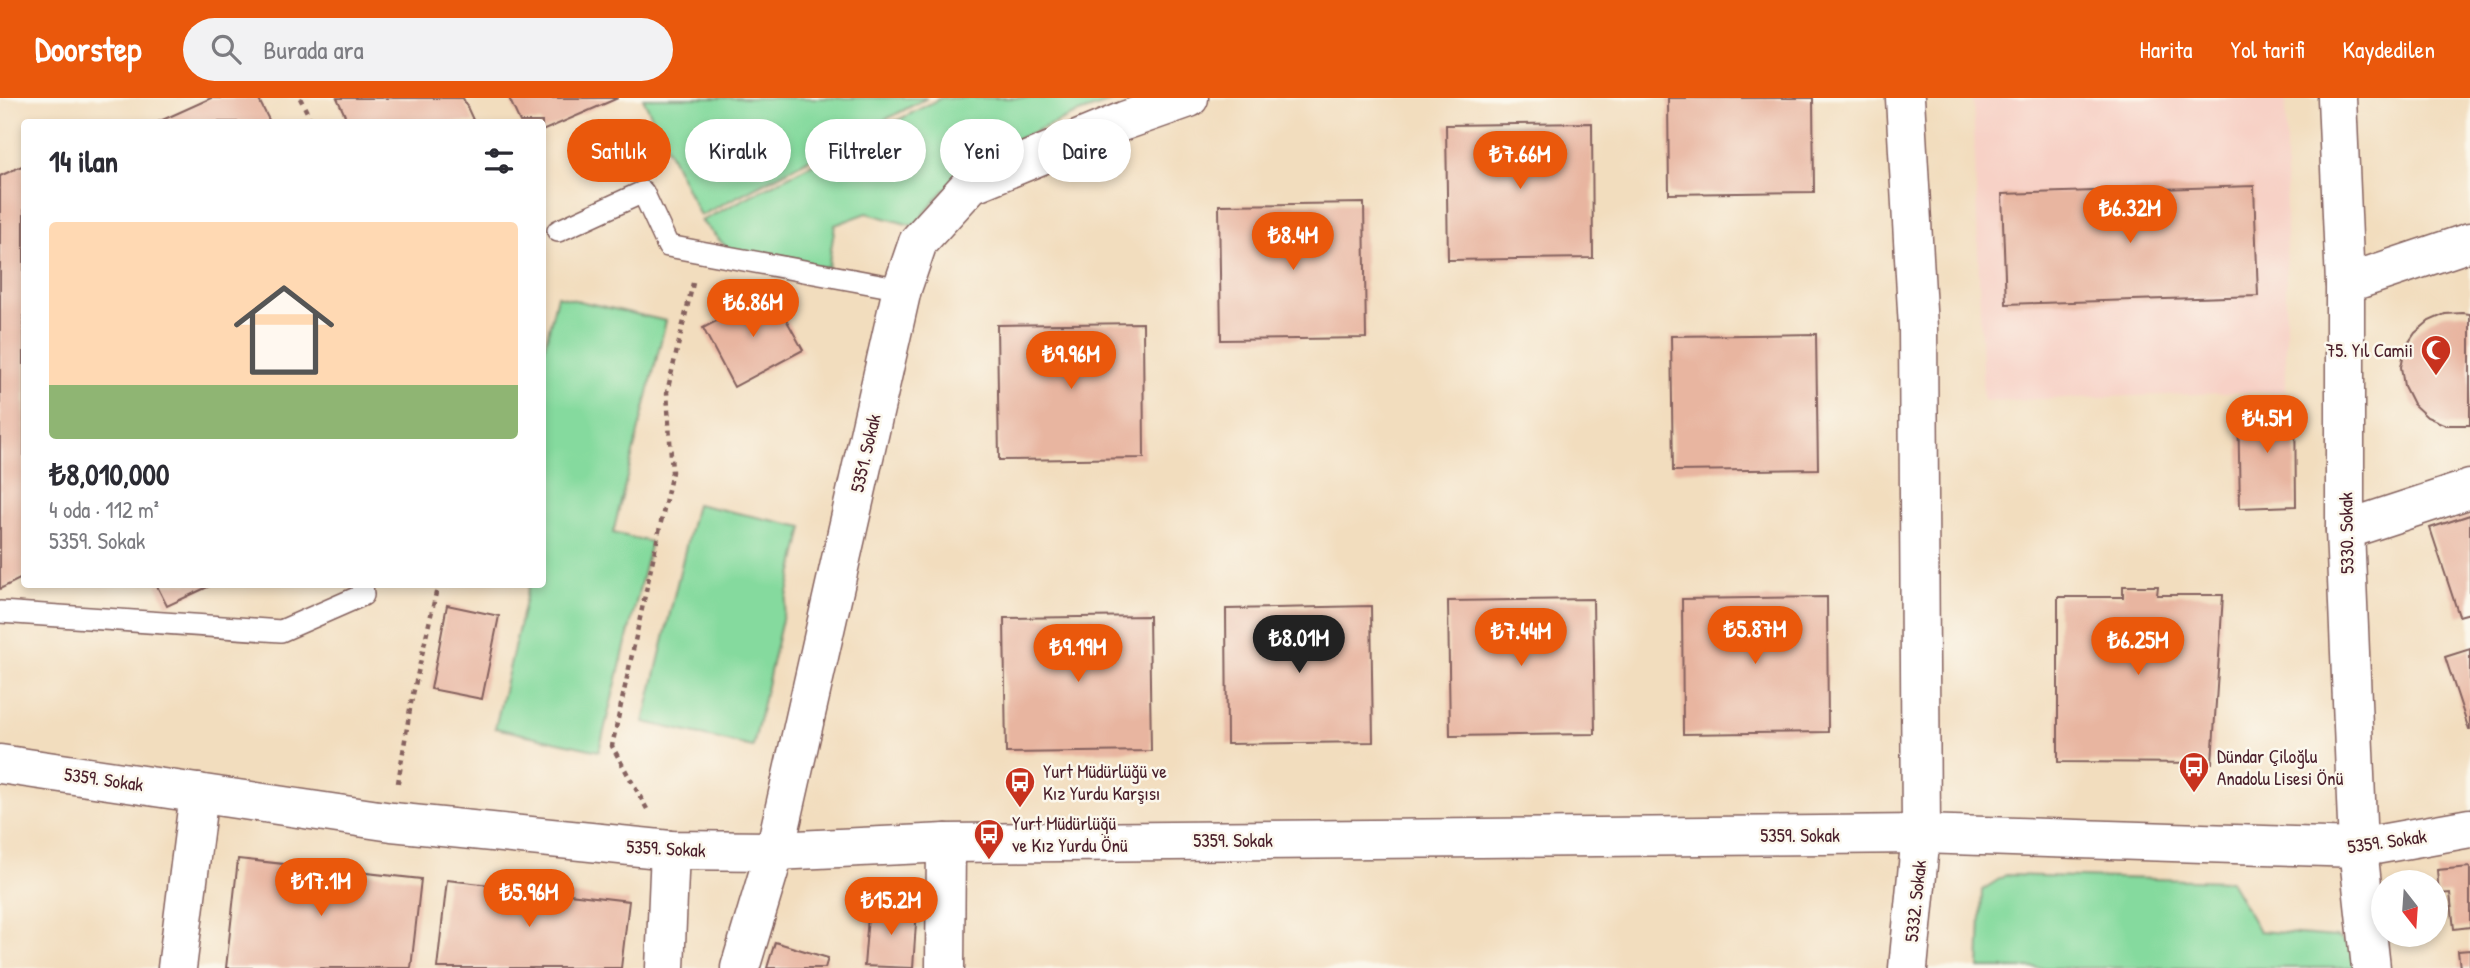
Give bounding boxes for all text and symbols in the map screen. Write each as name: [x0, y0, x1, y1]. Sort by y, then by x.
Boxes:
search box: [183, 18, 673, 81]
text: Doorstep: [35, 27, 141, 71]
icon: search: [207, 30, 245, 68]
text: Burada ara: [263, 32, 364, 67]
text: Harita: [2139, 33, 2192, 65]
text: Yol tarifi: [2230, 33, 2304, 65]
text: Kaydedilen: [2342, 33, 2435, 65]
chip: Satılık: [567, 119, 671, 182]
chip: Kiralık: [685, 119, 791, 182]
chip: Filtreler: [805, 119, 926, 182]
chip: Yeni: [940, 119, 1024, 182]
chip: Daire: [1038, 119, 1131, 182]
pin: ₺7.66M: [1463, 132, 1577, 191]
text: ₺7.66M: [1489, 138, 1551, 169]
text: 14 ilan: [49, 141, 118, 181]
icon: filters: [480, 142, 518, 180]
pin: ₺6.32M: [2073, 186, 2187, 245]
text: ₺6.32M: [2099, 192, 2161, 223]
pin: ₺8.4M: [1244, 212, 1342, 272]
text: ₺8.4M: [1268, 219, 1318, 250]
icon: home: [221, 267, 347, 393]
pin: ₺6.86M: [696, 280, 810, 339]
text: ₺6.86M: [723, 286, 783, 317]
pin: ₺9.96M: [1014, 331, 1128, 391]
mosque icon: 75. Yıl Camii: [2419, 333, 2453, 377]
place label: 75. Yıl Camii: [2326, 337, 2413, 363]
text: ₺9.96M: [1042, 338, 1100, 369]
pin: ₺4.5M: [2218, 396, 2316, 455]
text: ₺4.5M: [2242, 402, 2292, 433]
street label: 5351. Sokak: [843, 411, 887, 495]
text: ₺8,010,000: [49, 454, 169, 494]
street label: 5330. Sokak: [2332, 492, 2360, 574]
text: 4 oda · 112 m²: [49, 494, 159, 525]
text: 5359. Sokak: [49, 525, 145, 556]
pin: ₺5.87M: [1698, 606, 1812, 666]
pin: ₺7.44M: [1464, 608, 1578, 668]
text: ₺5.87M: [1724, 613, 1786, 644]
text: ₺7.44M: [1491, 615, 1551, 646]
pin: ₺8.01M: [1242, 616, 1356, 675]
pin: ₺6.25M: [2081, 618, 2195, 677]
text: ₺8.01M: [1269, 622, 1329, 653]
pin: ₺9.19M: [1021, 624, 1135, 684]
text: ₺6.25M: [2107, 624, 2169, 655]
text: ₺9.19M: [1050, 631, 1107, 662]
place label: Dündar Çiloğlu Anadolu Lisesi Önü: [2217, 743, 2344, 791]
bus stop icon: Dündar Çiloğlu Anadolu Lisesi Önü: [2177, 750, 2211, 794]
place label: Yurt Müdürlüğü ve Kız Yurdu Karşısı: [1043, 758, 1167, 806]
street label: 5359. Sokak: [63, 761, 145, 797]
bus stop icon: Yurt Müdürlüğü ve Kız Yurdu Karşısı: [1003, 765, 1037, 809]
place label: Yurt Müdürlüğü ve Kız Yurdu Önü: [1012, 810, 1128, 858]
bus stop icon: Yurt Müdürlüğü ve Kız Yurdu Önü: [972, 817, 1006, 861]
street label: 5359. Sokak: [1760, 822, 1840, 848]
street label: 5359. Sokak: [2346, 823, 2428, 859]
street label: 5359. Sokak: [1193, 827, 1273, 853]
street label: 5359. Sokak: [626, 833, 707, 863]
pin: ₺17.1M: [264, 858, 378, 918]
street label: 5332. Sokak: [1898, 859, 1932, 943]
text: ₺17.1M: [291, 865, 351, 896]
pin: ₺5.96M: [472, 870, 586, 929]
north arrow: [2371, 870, 2448, 947]
map controls: [2371, 870, 2448, 947]
text: ₺5.96M: [499, 876, 559, 907]
pin: ₺15.2M: [834, 878, 948, 937]
text: ₺15.2M: [861, 884, 921, 915]

